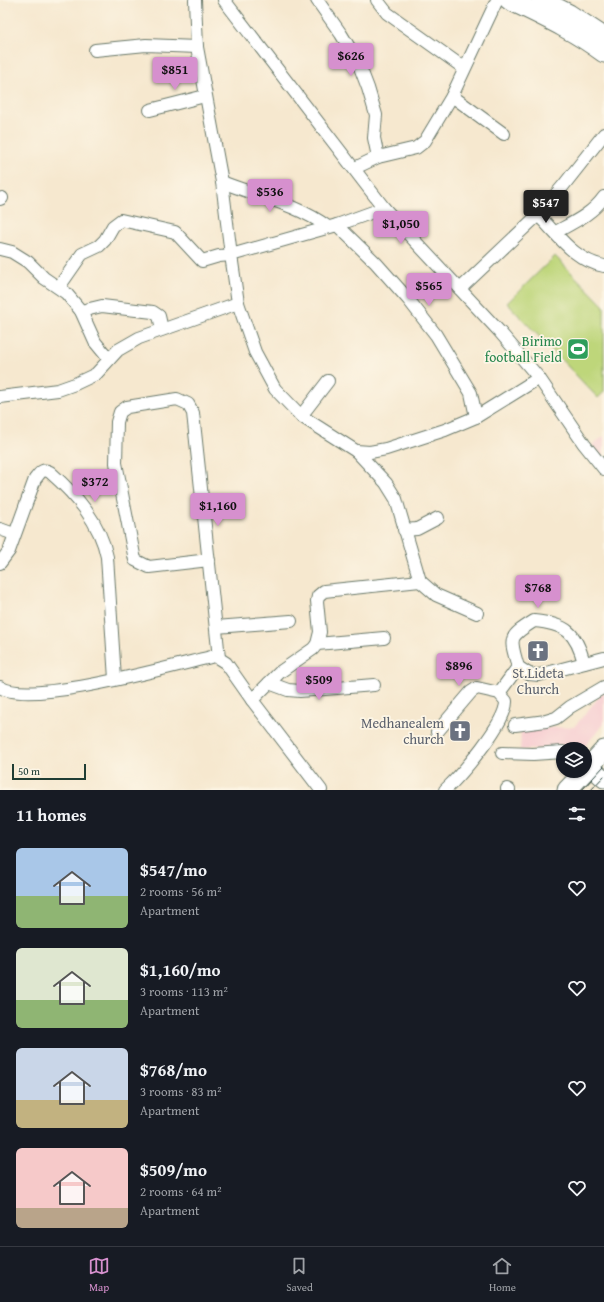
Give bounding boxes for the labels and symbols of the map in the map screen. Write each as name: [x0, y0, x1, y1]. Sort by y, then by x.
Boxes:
pin: $626: [327, 43, 375, 77]
pin: $851: [151, 57, 199, 91]
pin: $536: [246, 179, 294, 213]
pin: $547: [522, 190, 570, 224]
pin: $1,050: [368, 211, 434, 245]
pin: $565: [405, 273, 453, 307]
place label: Birimo football Field: [485, 331, 563, 367]
sports icon: Birimo football Field: [565, 336, 591, 362]
pin: $372: [71, 469, 119, 503]
pin: $1,160: [185, 493, 251, 527]
pin: $768: [514, 575, 562, 609]
church icon: St.Lideta Church: [525, 638, 551, 664]
pin: $896: [435, 653, 483, 687]
place label: St.Lideta Church: [512, 663, 564, 699]
pin: $509: [295, 667, 343, 701]
place label: Medhanealem church: [361, 713, 445, 749]
church icon: Medhanealem church: [447, 718, 473, 744]
scale bar: [12, 762, 86, 781]

